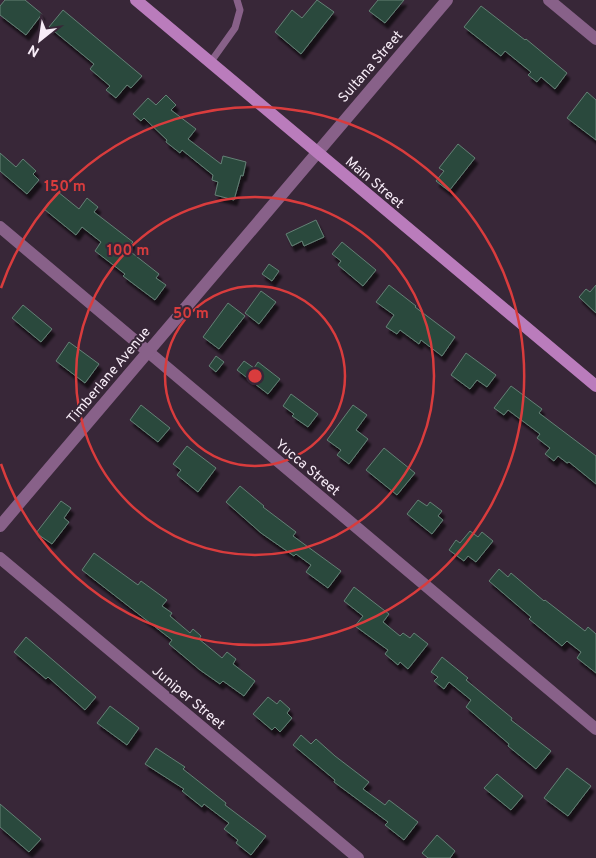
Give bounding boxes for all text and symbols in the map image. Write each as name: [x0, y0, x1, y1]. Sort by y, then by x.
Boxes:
north arrow: [15, 15, 65, 65]
street label: Sultana Street: [335, 28, 407, 106]
text: N: [26, 40, 43, 60]
street label: Main Street: [341, 154, 407, 213]
text: 150 m: [44, 178, 86, 197]
text: 100 m: [107, 242, 149, 261]
text: 50 m: [173, 305, 209, 324]
street label: Timberlane Avenue: [64, 324, 155, 428]
centre of rings: [246, 367, 264, 385]
street label: Yucca Street: [271, 436, 343, 500]
street label: Juniper Street: [148, 663, 228, 734]

